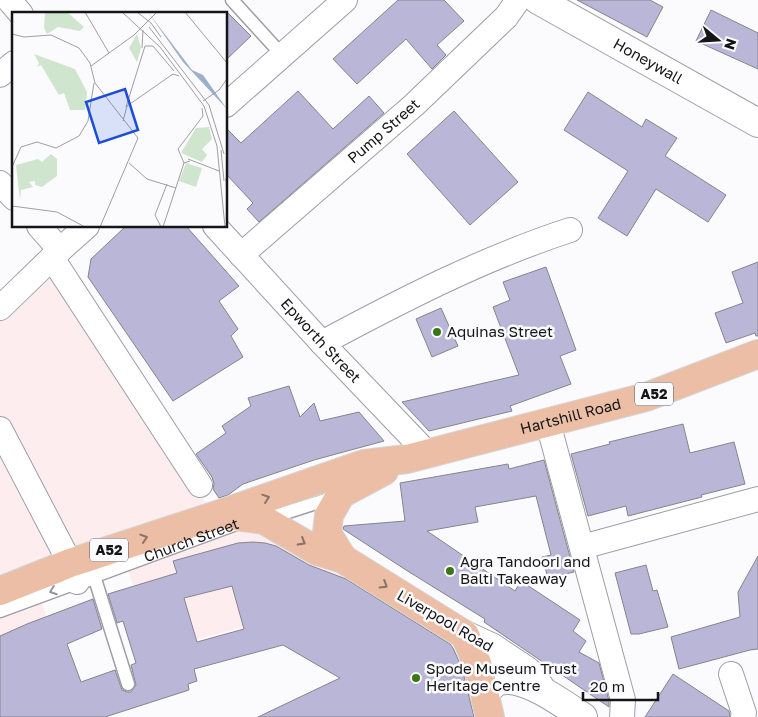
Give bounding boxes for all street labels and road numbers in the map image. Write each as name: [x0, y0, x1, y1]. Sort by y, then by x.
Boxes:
street label: Honeywall: [611, 34, 687, 87]
street label: Pump Street: [343, 94, 423, 167]
street label: Epworth Street: [278, 294, 365, 386]
road number: A52: [635, 382, 673, 406]
street label: Hartshill Road: [518, 394, 623, 437]
street label: Church Street: [141, 514, 241, 565]
road number: A52: [90, 538, 128, 562]
street label: Liverpool Road: [394, 585, 497, 655]

